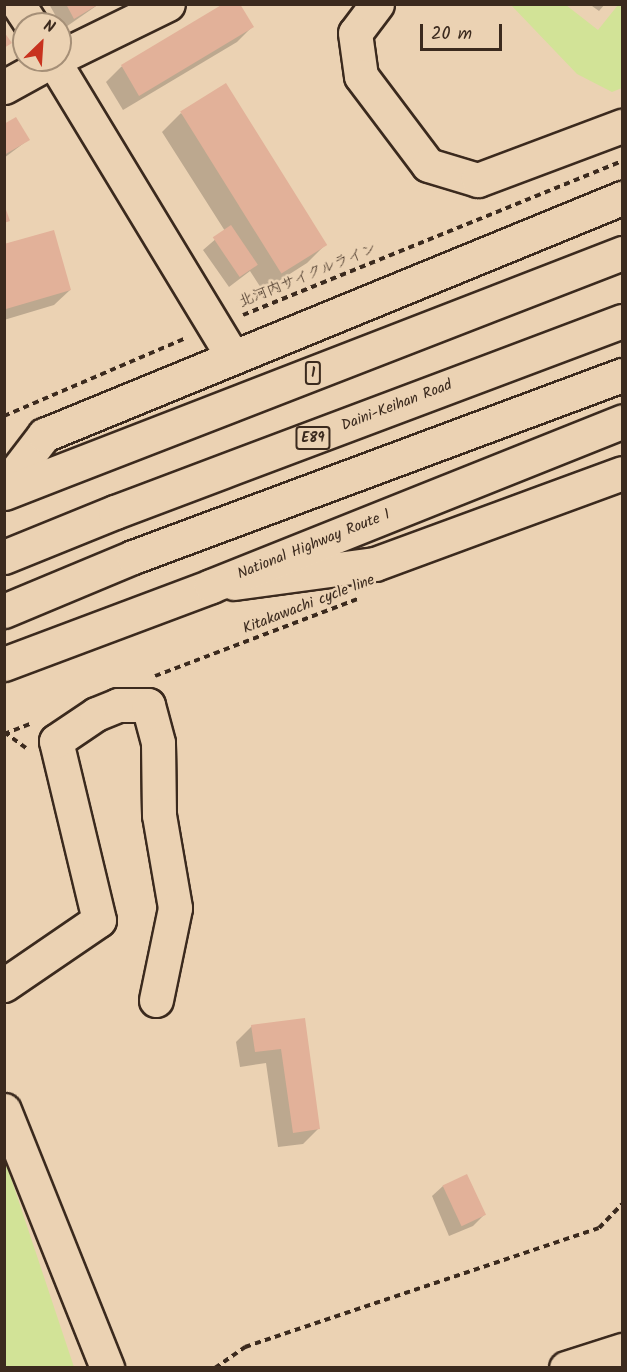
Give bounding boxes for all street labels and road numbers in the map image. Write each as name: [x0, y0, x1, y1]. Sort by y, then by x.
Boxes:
street label: 北河内サイクルライン: [235, 240, 381, 312]
road number: 1: [304, 362, 322, 384]
street label: Daini-Keihan Road: [339, 377, 455, 435]
road number: E89: [295, 427, 331, 449]
street label: National Highway Route 1: [235, 506, 393, 584]
street label: Kitakawachi cycle line: [241, 572, 377, 638]

